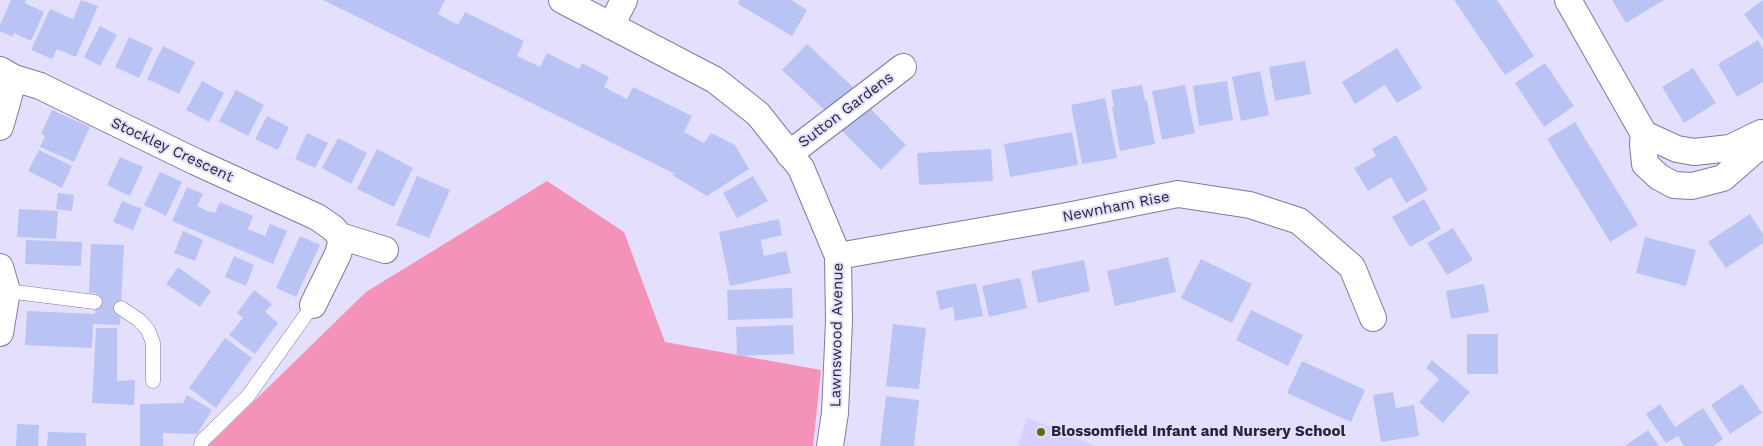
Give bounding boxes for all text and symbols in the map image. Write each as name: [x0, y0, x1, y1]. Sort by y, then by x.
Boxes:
street label: Sutton Gardens: [795, 68, 897, 152]
street label: Stockley Crescent: [108, 114, 236, 186]
street label: Newnham Rise: [1061, 188, 1171, 226]
street label: Lawnswood Avenue: [827, 263, 847, 407]
place label: Blossomfield Infant and Nursery School: [1051, 423, 1345, 441]
marker: Blossomfield Infant and Nursery School: [1035, 426, 1047, 438]

